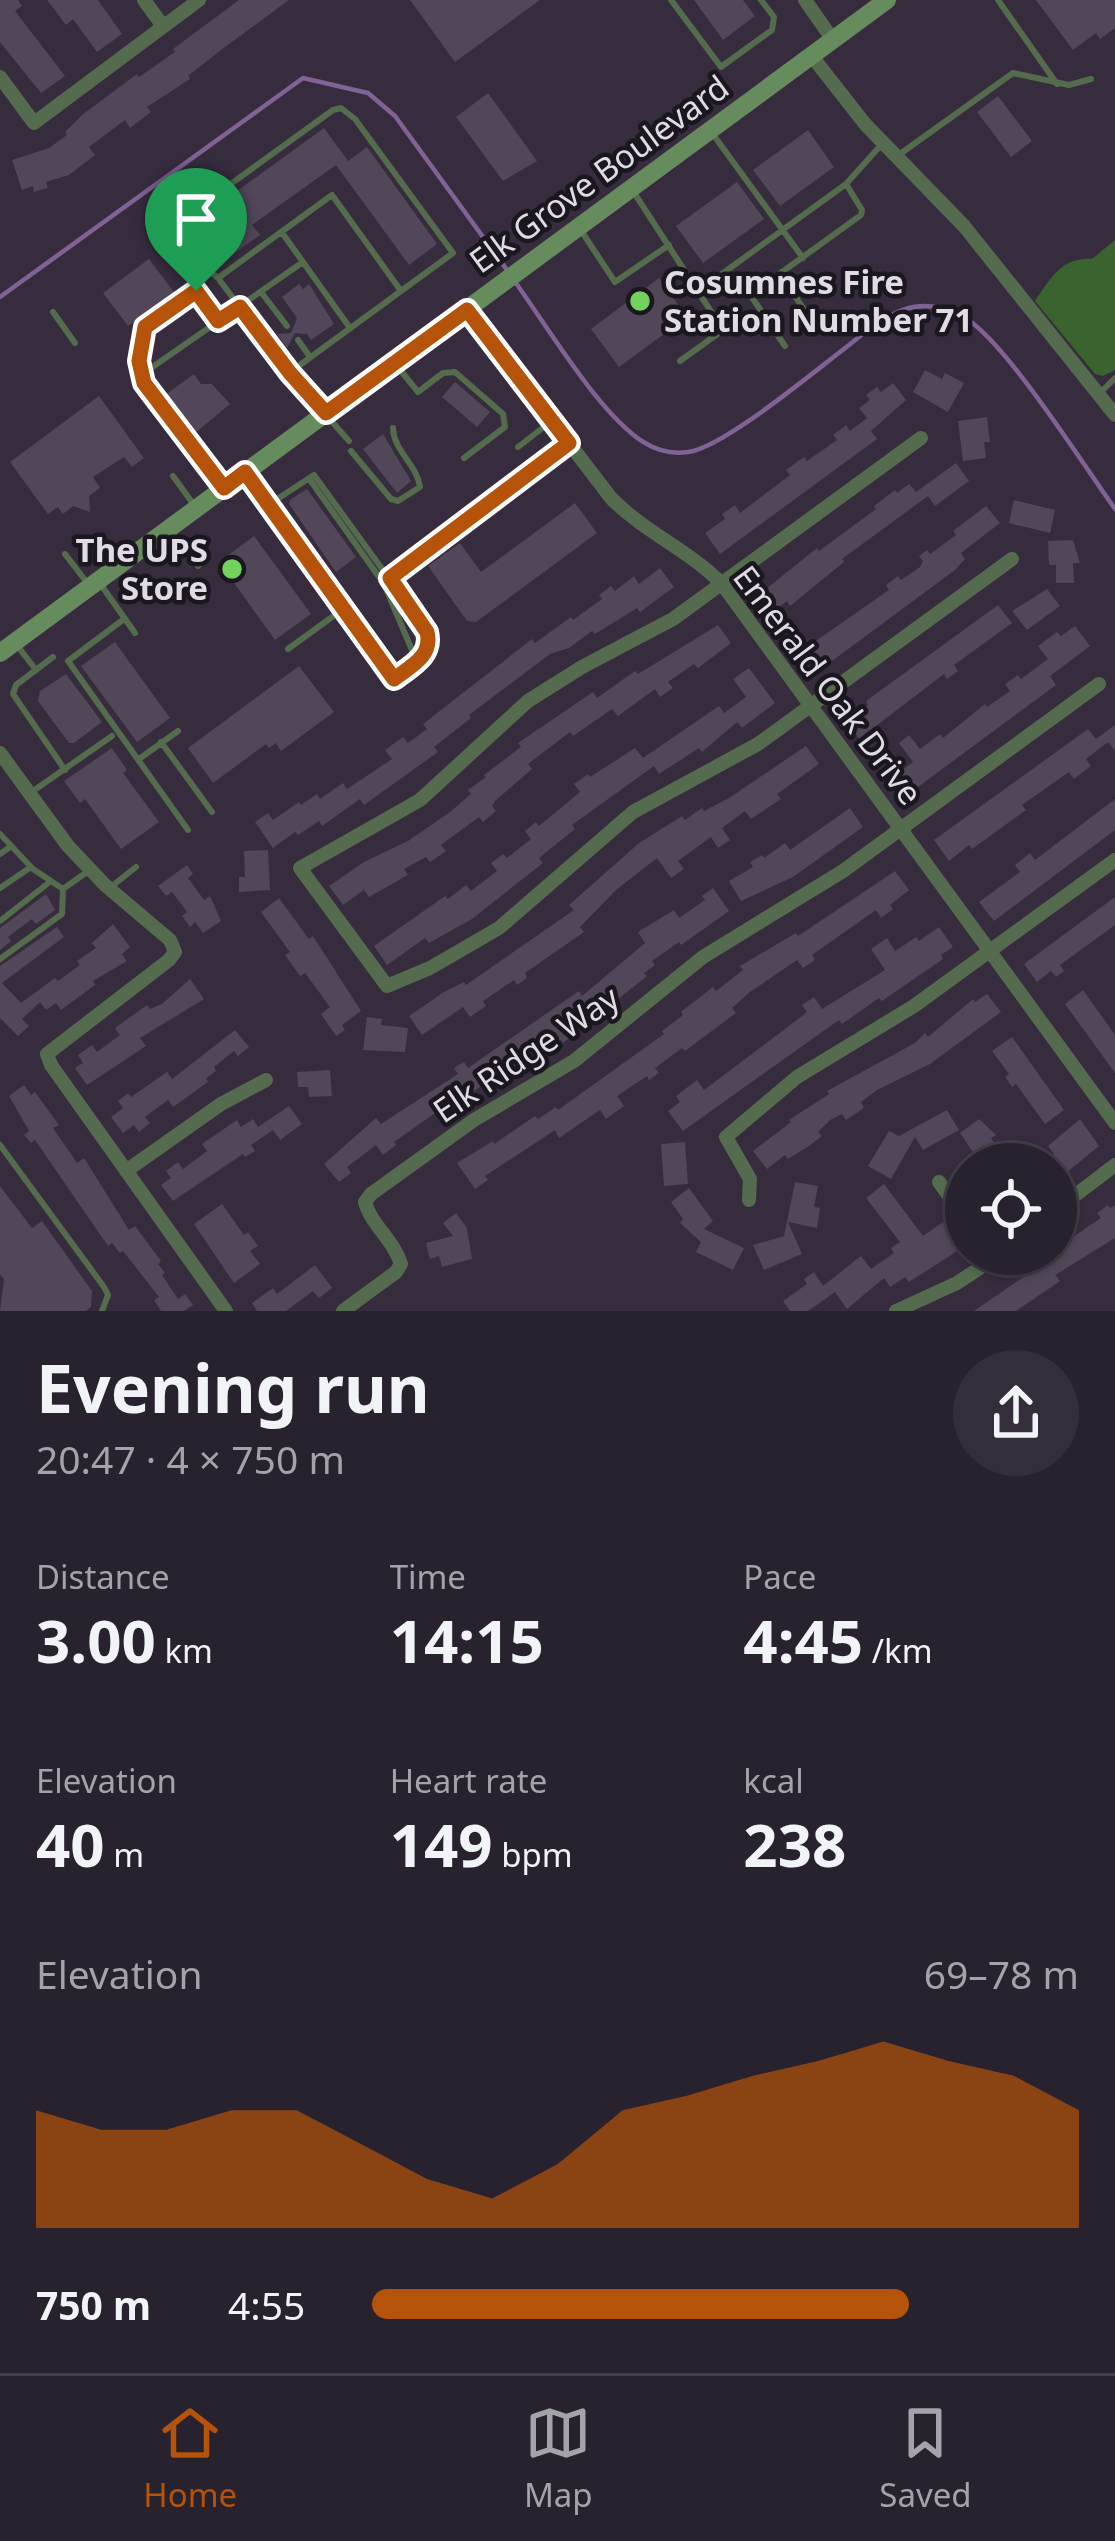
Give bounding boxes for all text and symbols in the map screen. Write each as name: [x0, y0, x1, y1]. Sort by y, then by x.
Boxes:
street label: Elk Grove Boulevard: [460, 64, 737, 283]
pin: [145, 168, 247, 291]
icon: arrive: [163, 186, 229, 252]
place label: Cosumnes Fire Station Number 71: [664, 259, 973, 342]
marker: Cosumnes Fire Station Number 71: [627, 288, 653, 314]
place label: The UPS Store: [76, 527, 208, 610]
marker: The UPS Store: [219, 556, 245, 582]
street label: Emerald Oak Drive: [724, 556, 933, 814]
street label: Elk Ridge Way: [424, 975, 628, 1132]
map controls: [945, 1143, 1077, 1275]
button: locate: [945, 1143, 1077, 1275]
text: Evening run: [36, 1342, 430, 1432]
button: share: [953, 1350, 1079, 1476]
text: 20:47 · 4 × 750 m: [36, 1432, 345, 1485]
text: Distance: [36, 1554, 170, 1599]
text: Time: [390, 1554, 466, 1599]
text: Pace: [743, 1554, 816, 1599]
text: 3.00: [36, 1599, 156, 1681]
text: 14:15: [390, 1599, 544, 1681]
text: 4:45: [743, 1599, 863, 1681]
text: km: [156, 1628, 213, 1673]
text: /km: [863, 1628, 933, 1673]
text: Elevation: [36, 1758, 177, 1803]
text: Heart rate: [390, 1758, 547, 1803]
text: kcal: [743, 1758, 804, 1803]
text: 40: [36, 1803, 105, 1885]
text: 149: [390, 1803, 493, 1885]
text: 238: [743, 1803, 846, 1885]
text: m: [105, 1832, 144, 1877]
text: bpm: [493, 1832, 573, 1877]
text: Elevation: [36, 1947, 203, 2000]
text: 69–78 m: [924, 1947, 1079, 2000]
text: 750 m: [36, 2278, 151, 2331]
text: 4:55: [228, 2278, 305, 2331]
tab: Home: [143, 2400, 237, 2517]
tab: Map: [524, 2400, 593, 2517]
tab: Saved: [879, 2400, 972, 2517]

